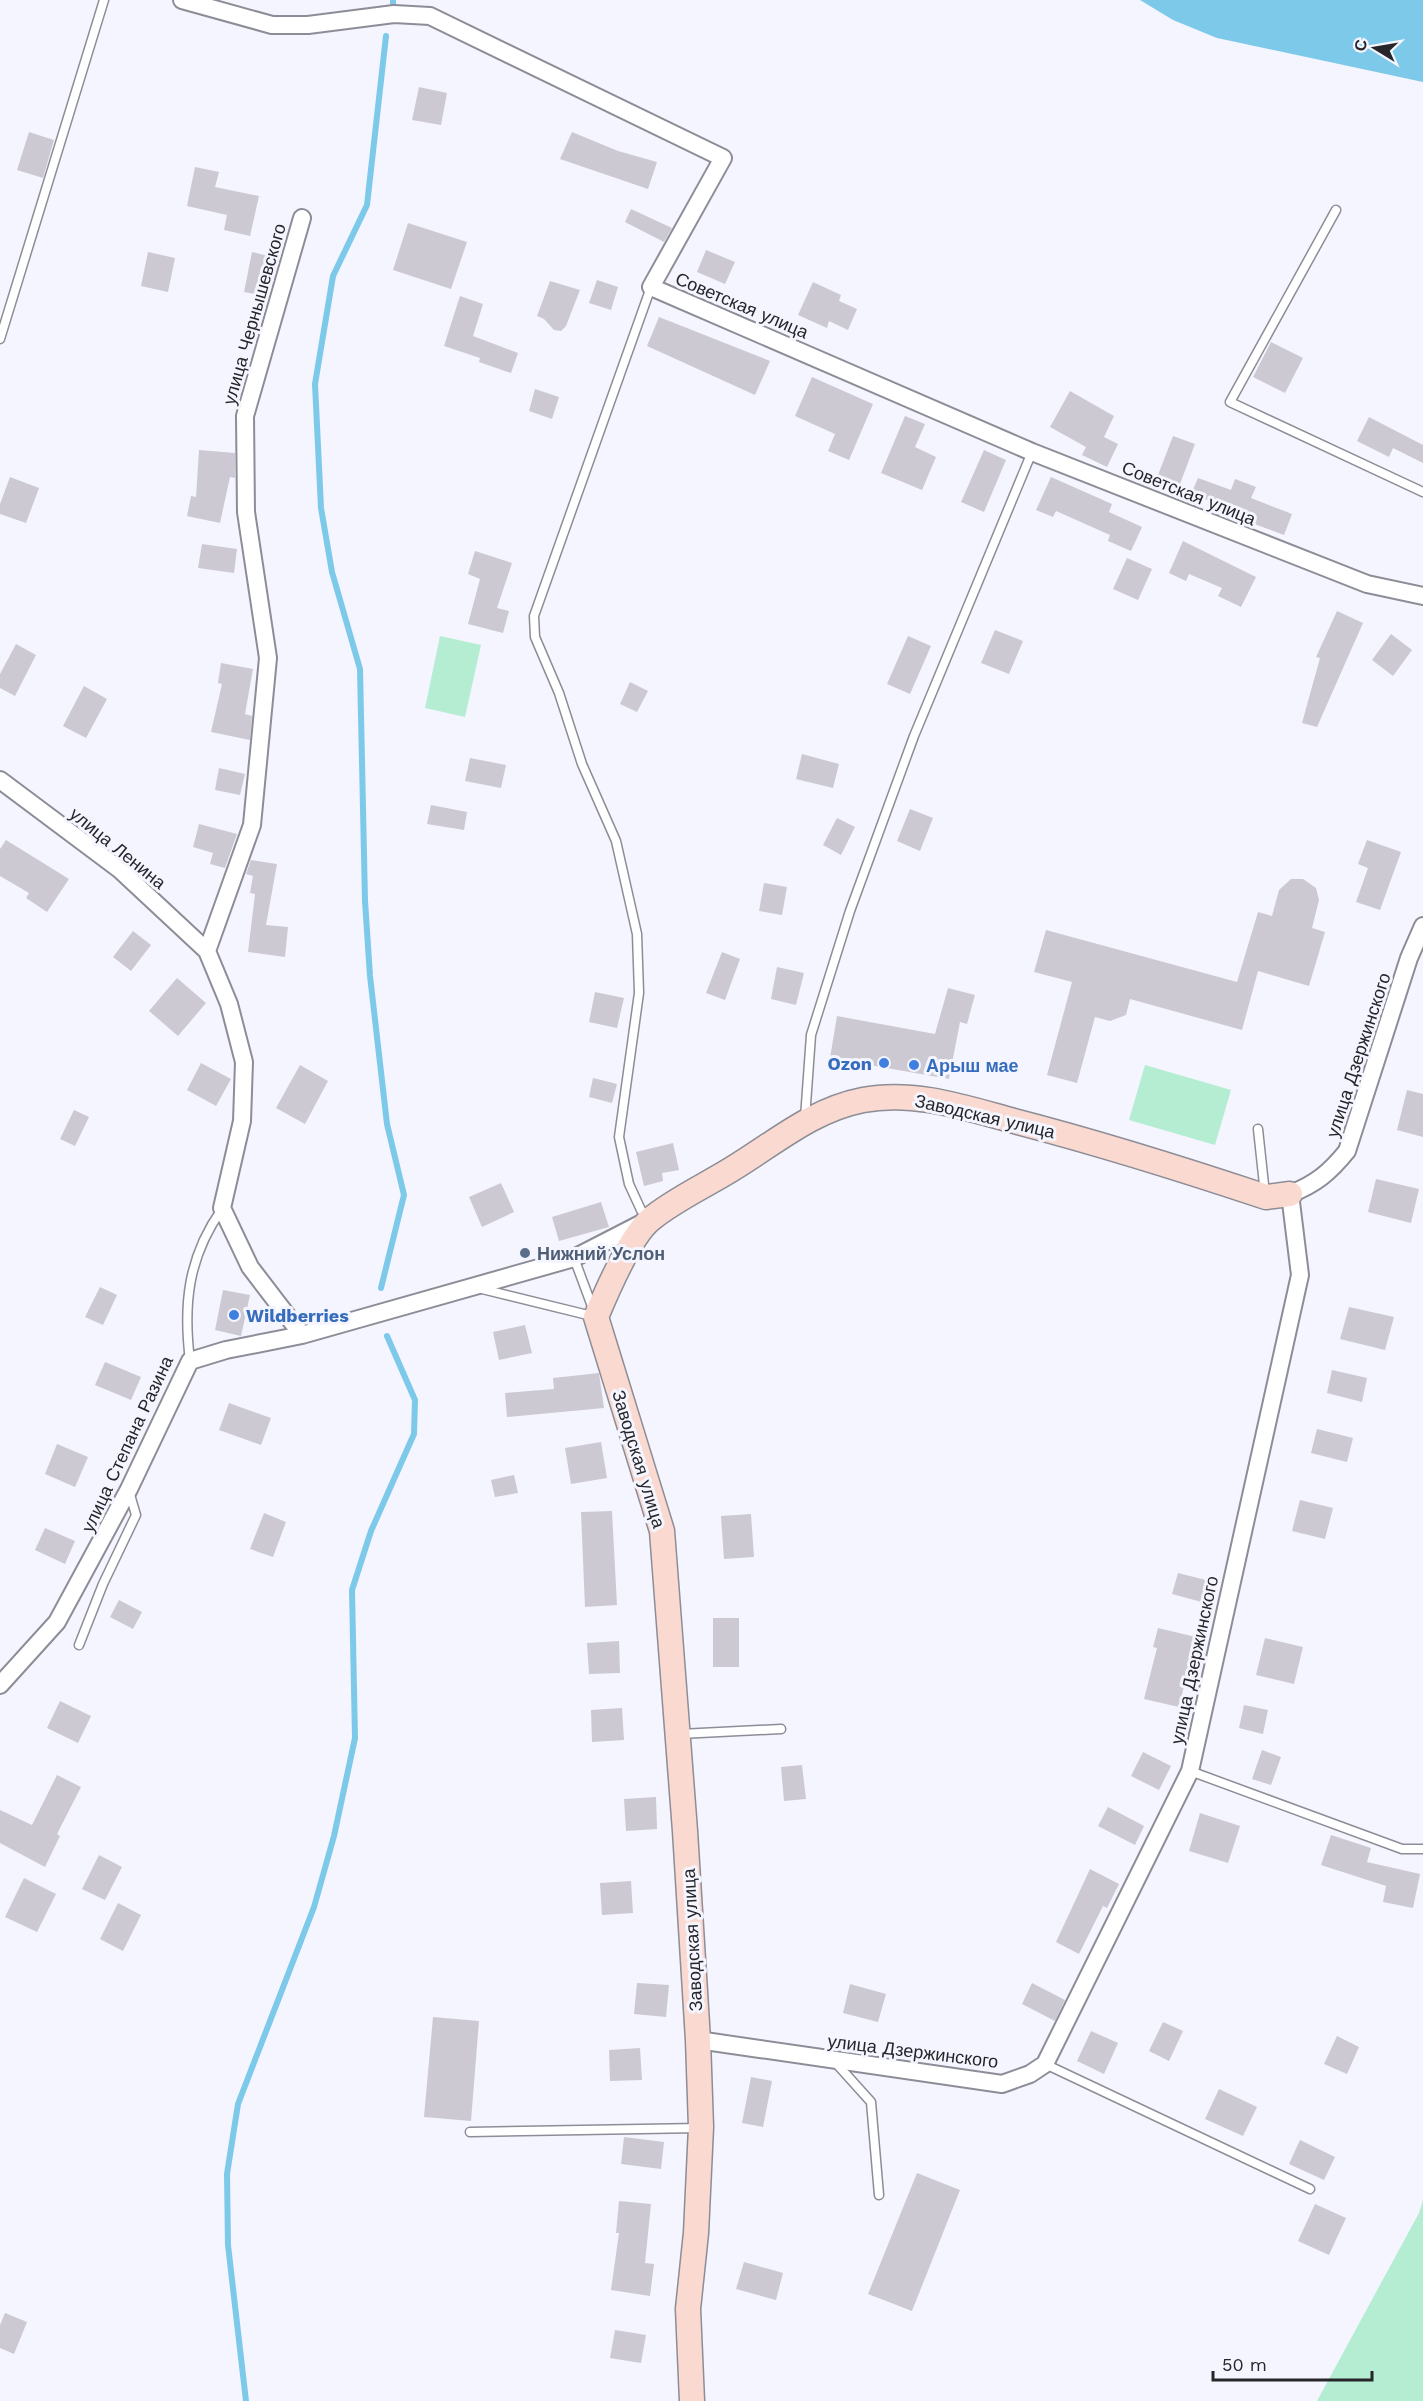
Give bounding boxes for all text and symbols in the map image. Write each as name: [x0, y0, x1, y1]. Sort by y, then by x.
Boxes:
north arrow: [1345, 18, 1405, 78]
text: С: [1350, 37, 1371, 53]
street label: улица Чернышевского: [218, 221, 290, 407]
street label: Советская улица: [672, 267, 813, 343]
street label: Советская улица: [1119, 457, 1260, 530]
street label: улица Ленина: [66, 803, 171, 894]
street label: улица Дзержинского: [1321, 970, 1395, 1140]
place label: Ozon: [828, 1053, 872, 1074]
place label: Арыш мае: [926, 1055, 1019, 1076]
marker: Ozon: [877, 1056, 891, 1070]
marker: Арыш мае: [907, 1058, 921, 1072]
street label: Заводская улица: [913, 1090, 1058, 1143]
place label: Нижний Услон: [537, 1243, 665, 1264]
marker: Нижний Услон: [518, 1246, 532, 1260]
place label: Wildberries: [246, 1305, 349, 1326]
marker: Wildberries: [227, 1308, 241, 1322]
street label: улица Степана Разина: [77, 1352, 178, 1535]
street label: Заводская улица: [608, 1388, 670, 1531]
street label: улица Дзержинского: [1166, 1574, 1222, 1746]
street label: Заводская улица: [678, 1867, 706, 2012]
street label: улица Дзержинского: [826, 2030, 1000, 2072]
scale bar: [1213, 2344, 1372, 2382]
text: 50 m: [1222, 2354, 1267, 2375]

